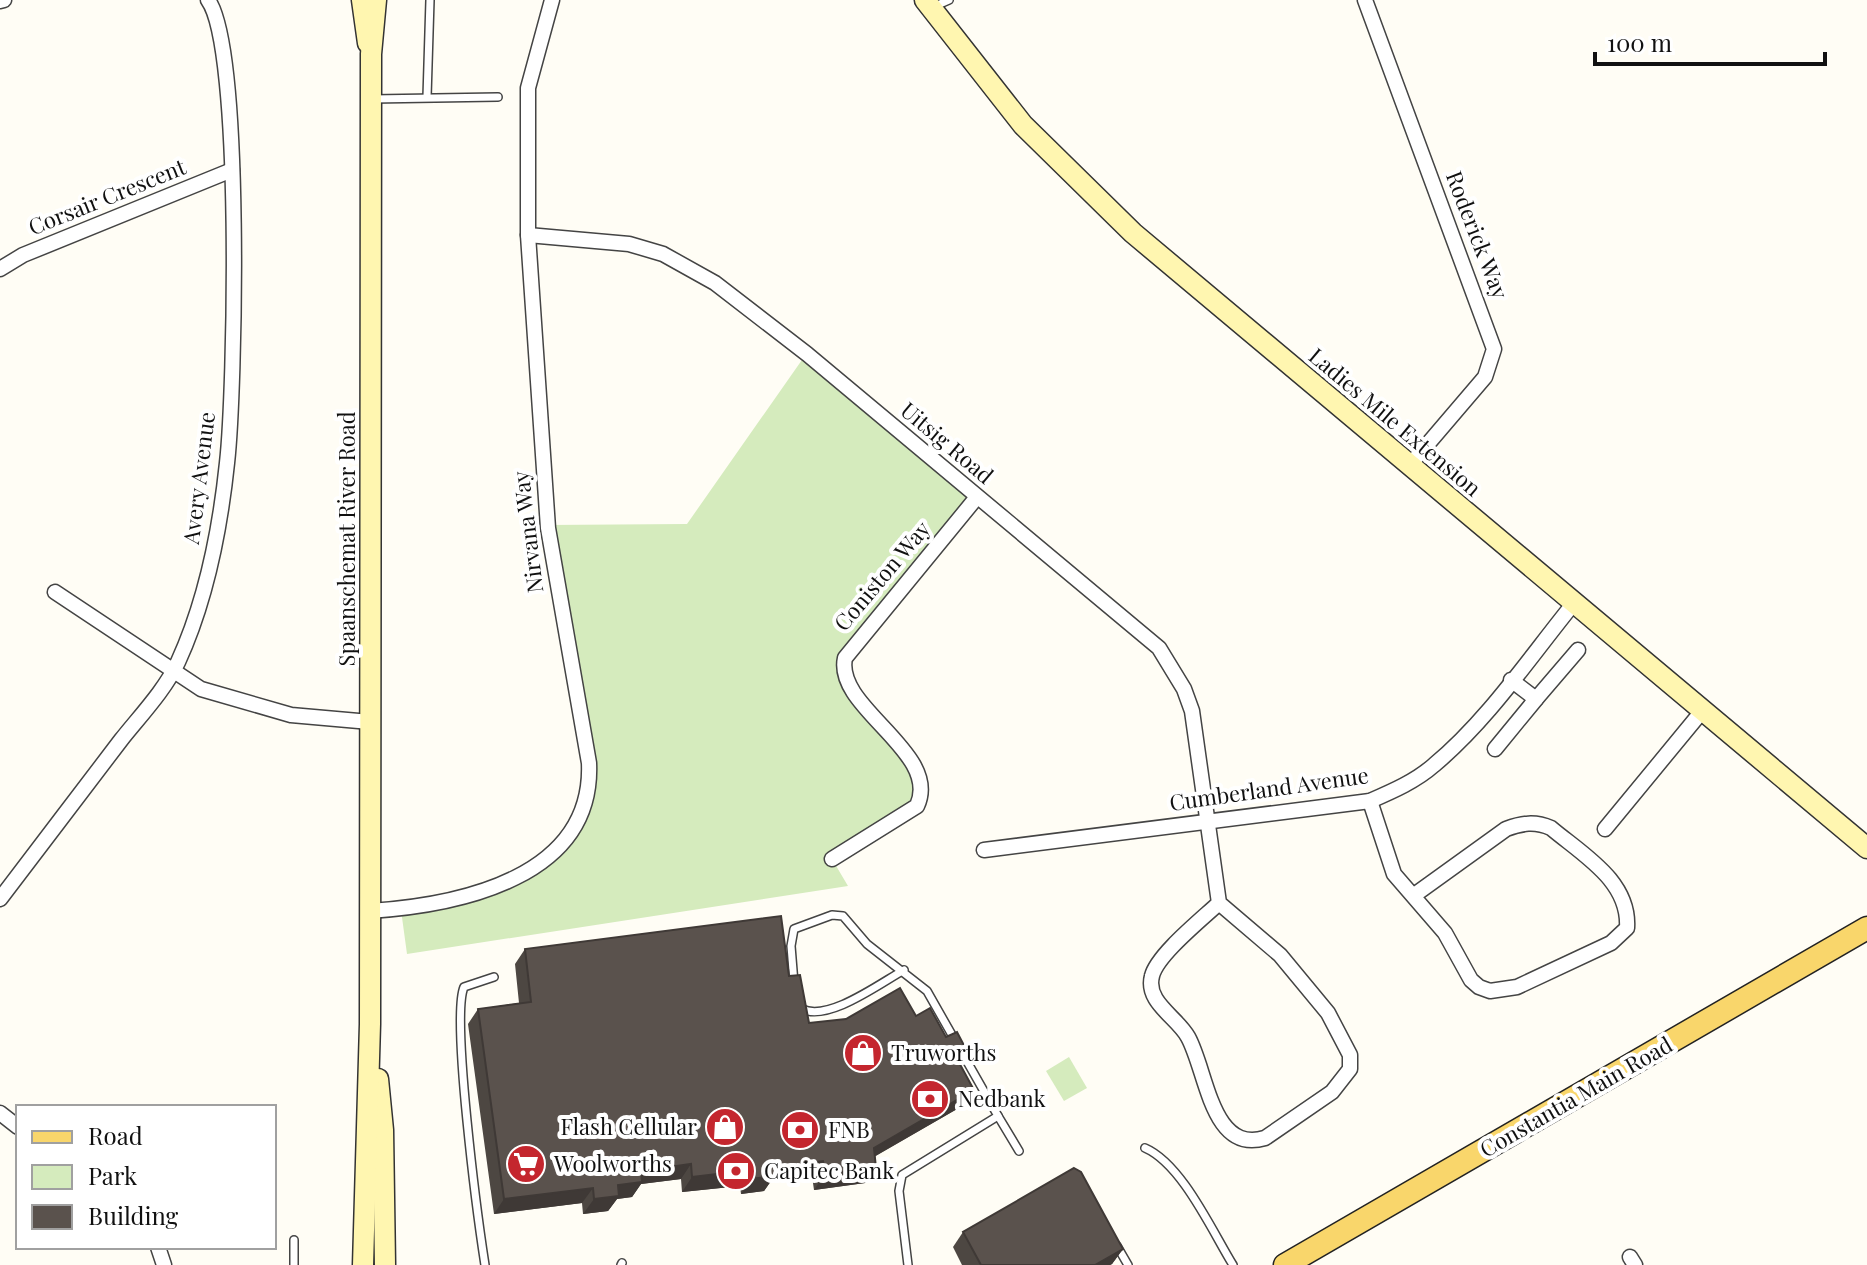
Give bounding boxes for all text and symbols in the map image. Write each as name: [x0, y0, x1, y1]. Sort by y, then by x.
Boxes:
scale bar: [1595, 16, 1825, 66]
text: 100 m: [1607, 26, 1672, 58]
street label: Corsair Crescent: [23, 150, 191, 241]
street label: Roderick Way: [1440, 166, 1516, 303]
street label: Ladies Mile Extension: [1303, 340, 1488, 502]
street label: Uitsig Road: [895, 395, 1000, 490]
street label: Avery Avenue: [175, 410, 221, 547]
street label: Spaanschemat River Road: [331, 411, 361, 666]
street label: Nirvana Way: [505, 470, 549, 595]
street label: Coniston Way: [826, 514, 936, 637]
street label: Cumberland Avenue: [1167, 759, 1370, 817]
street label: Constantia Main Road: [1474, 1029, 1677, 1164]
shop icon: Truworths: [842, 1032, 884, 1074]
place label: Truworths: [891, 1037, 996, 1067]
bank icon: Nedbank: [909, 1078, 951, 1120]
place label: Nedbank: [958, 1083, 1046, 1113]
legend: [16, 1105, 276, 1249]
shop icon: Flash Cellular: [704, 1106, 746, 1148]
bank icon: FNB: [779, 1109, 821, 1151]
place label: Flash Cellular: [560, 1111, 697, 1141]
place label: FNB: [828, 1114, 870, 1144]
text: Road: [88, 1119, 143, 1151]
supermarket icon: Woolworths: [505, 1143, 547, 1185]
place label: Woolworths: [553, 1148, 672, 1178]
bank icon: Capitec Bank: [715, 1150, 757, 1192]
place label: Capitec Bank: [764, 1155, 894, 1185]
text: Park: [88, 1159, 138, 1191]
text: Building: [88, 1199, 179, 1231]

